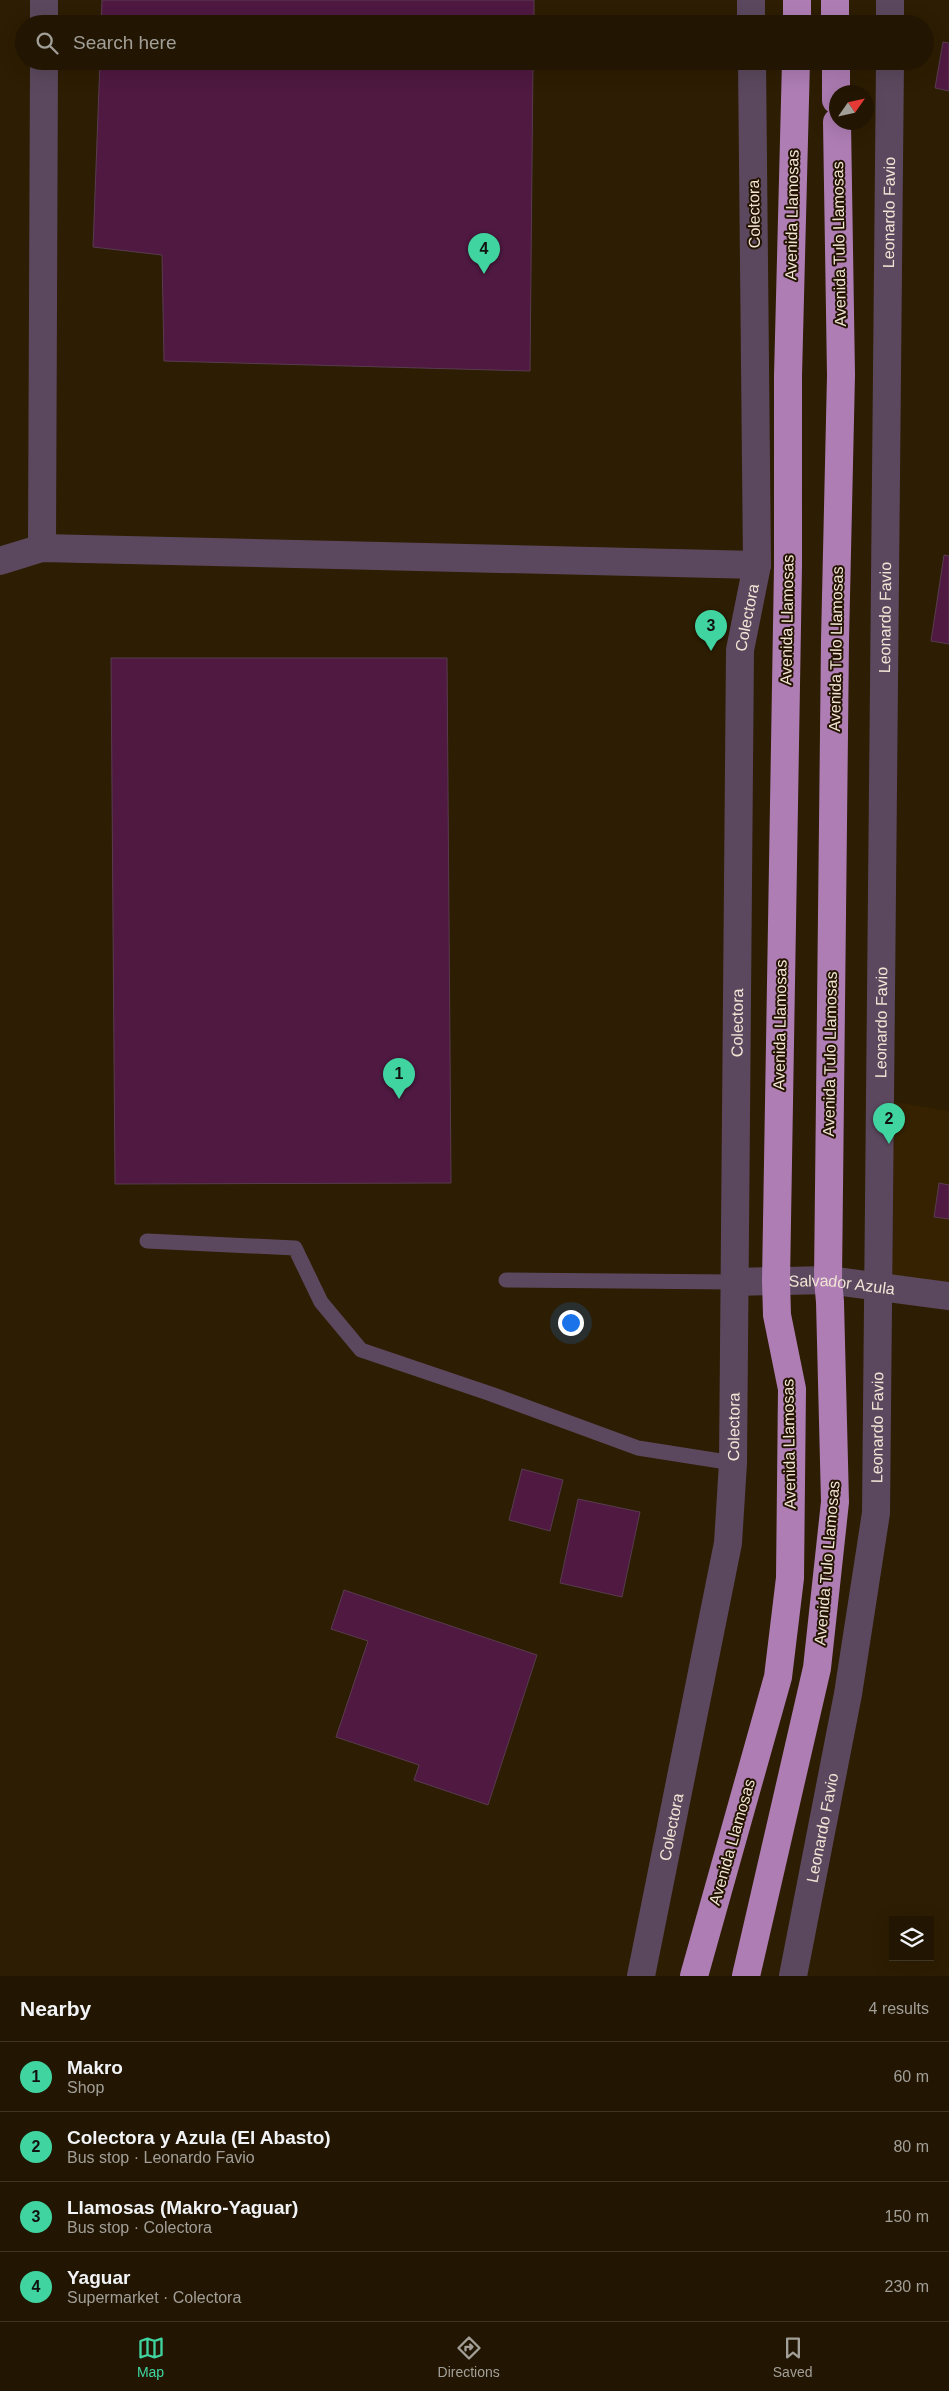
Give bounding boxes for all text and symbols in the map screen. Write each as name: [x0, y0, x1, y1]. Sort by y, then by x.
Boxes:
search box: [15, 15, 934, 70]
icon: search: [33, 29, 61, 57]
text: Search here: [73, 32, 177, 53]
north arrow: [829, 85, 874, 130]
street label: Avenida Llamosas: [782, 150, 802, 280]
street label: Leonardo Favio: [880, 157, 898, 268]
street label: Avenida Tulo Llamosas: [829, 161, 849, 327]
street label: Colectora: [745, 180, 763, 248]
pin: 4: [468, 233, 500, 274]
street label: Avenida Llamosas: [777, 555, 797, 685]
street label: Leonardo Favio: [876, 562, 894, 673]
street label: Avenida Tulo Llamosas: [826, 566, 846, 732]
street label: Colectora: [731, 582, 762, 653]
pin: 3: [695, 610, 727, 651]
street label: Avenida Llamosas: [770, 960, 790, 1090]
street label: Leonardo Favio: [872, 967, 890, 1078]
street label: Avenida Tulo Llamosas: [820, 971, 840, 1137]
street label: Colectora: [728, 988, 746, 1057]
pin: 1: [383, 1058, 415, 1099]
pin: 2: [873, 1103, 905, 1144]
street label: Salvador Azula: [788, 1271, 896, 1297]
your location: [558, 1310, 584, 1336]
street label: Leonardo Favio: [868, 1372, 886, 1483]
street label: Avenida Llamosas: [779, 1379, 799, 1509]
street label: Colectora: [725, 1392, 742, 1461]
street label: Avenida Tulo Llamosas: [811, 1480, 843, 1646]
street label: Leonardo Favio: [803, 1771, 841, 1884]
street label: Avenida Llamosas: [706, 1777, 758, 1907]
street label: Colectora: [656, 1792, 686, 1862]
map controls: [889, 1916, 934, 1961]
button: layers: [889, 1916, 934, 1961]
text: Nearby: [20, 1997, 91, 2020]
text: 4 results: [869, 2000, 929, 2017]
text: Makro: [67, 2057, 123, 2078]
text: 1: [32, 2068, 40, 2085]
text: 60 m: [893, 2068, 929, 2085]
text: Shop: [67, 2079, 104, 2096]
text: Colectora y Azula (El Abasto): [67, 2127, 331, 2148]
text: 2: [32, 2138, 40, 2155]
text: 80 m: [893, 2138, 929, 2155]
text: Bus stop · Leonardo Favio: [67, 2149, 255, 2166]
text: Llamosas (Makro-Yaguar): [67, 2197, 298, 2218]
text: 3: [32, 2208, 40, 2225]
text: 150 m: [885, 2208, 929, 2225]
text: Bus stop · Colectora: [67, 2219, 212, 2236]
text: Yaguar: [67, 2267, 130, 2288]
text: 4: [32, 2278, 40, 2295]
text: 230 m: [885, 2278, 929, 2295]
text: Supermarket · Colectora: [67, 2289, 241, 2306]
tab: Map: [137, 2334, 165, 2380]
tab: Directions: [438, 2334, 500, 2380]
tab: Saved: [773, 2334, 812, 2380]

